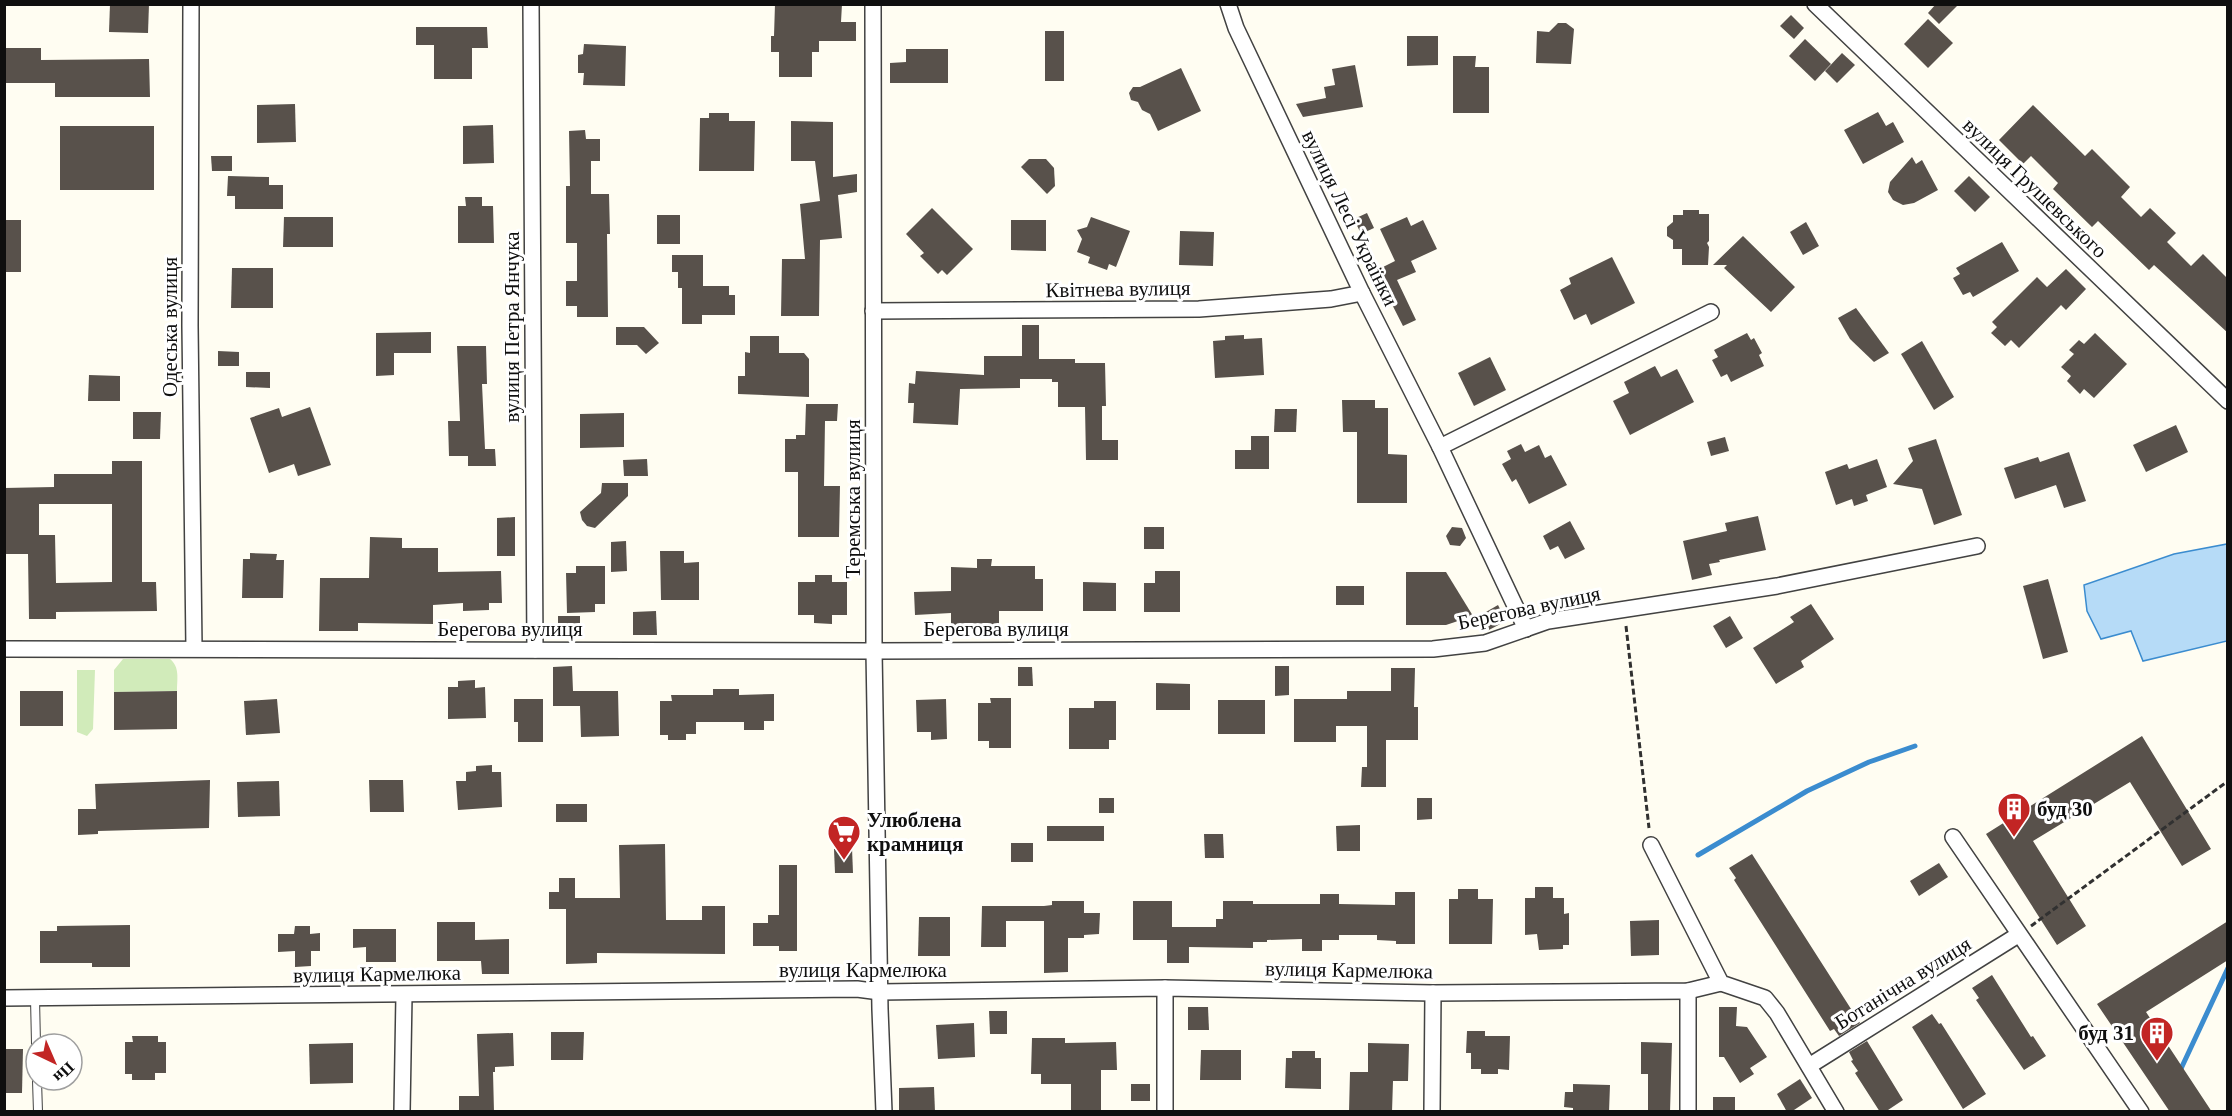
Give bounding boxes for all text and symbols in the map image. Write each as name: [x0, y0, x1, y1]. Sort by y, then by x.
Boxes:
street label: вулиця Грушевського: [1958, 113, 2112, 263]
street label: вулиця Лесі Українки: [1297, 126, 1403, 310]
street label: вулиця Петра Янчука: [500, 231, 524, 423]
street label: Одеська вулиця: [158, 257, 182, 397]
street label: Квітнева вулиця: [1045, 276, 1191, 302]
street label: Теремська вулиця: [841, 419, 865, 579]
street label: Берегова вулиця: [1455, 581, 1603, 635]
street label: Берегова вулиця: [437, 617, 583, 641]
street label: Берегова вулиця: [923, 617, 1069, 641]
building icon: буд 30: [1996, 791, 2032, 838]
place label: буд 30: [2037, 797, 2093, 821]
place label: Улюблена крамниця: [867, 808, 963, 856]
supermarket icon: Улюблена крамниця: [826, 814, 862, 861]
street label: Ботанічна вулиця: [1831, 931, 1976, 1034]
street label: вулиця Кармелюка: [1265, 957, 1434, 983]
street label: вулиця Кармелюка: [779, 958, 948, 982]
street label: вулиця Кармелюка: [293, 961, 462, 987]
building icon: буд 31: [2139, 1015, 2175, 1062]
place label: буд 31: [2078, 1021, 2134, 1045]
north arrow: [24, 1032, 84, 1092]
text: Пн: [50, 1059, 78, 1086]

